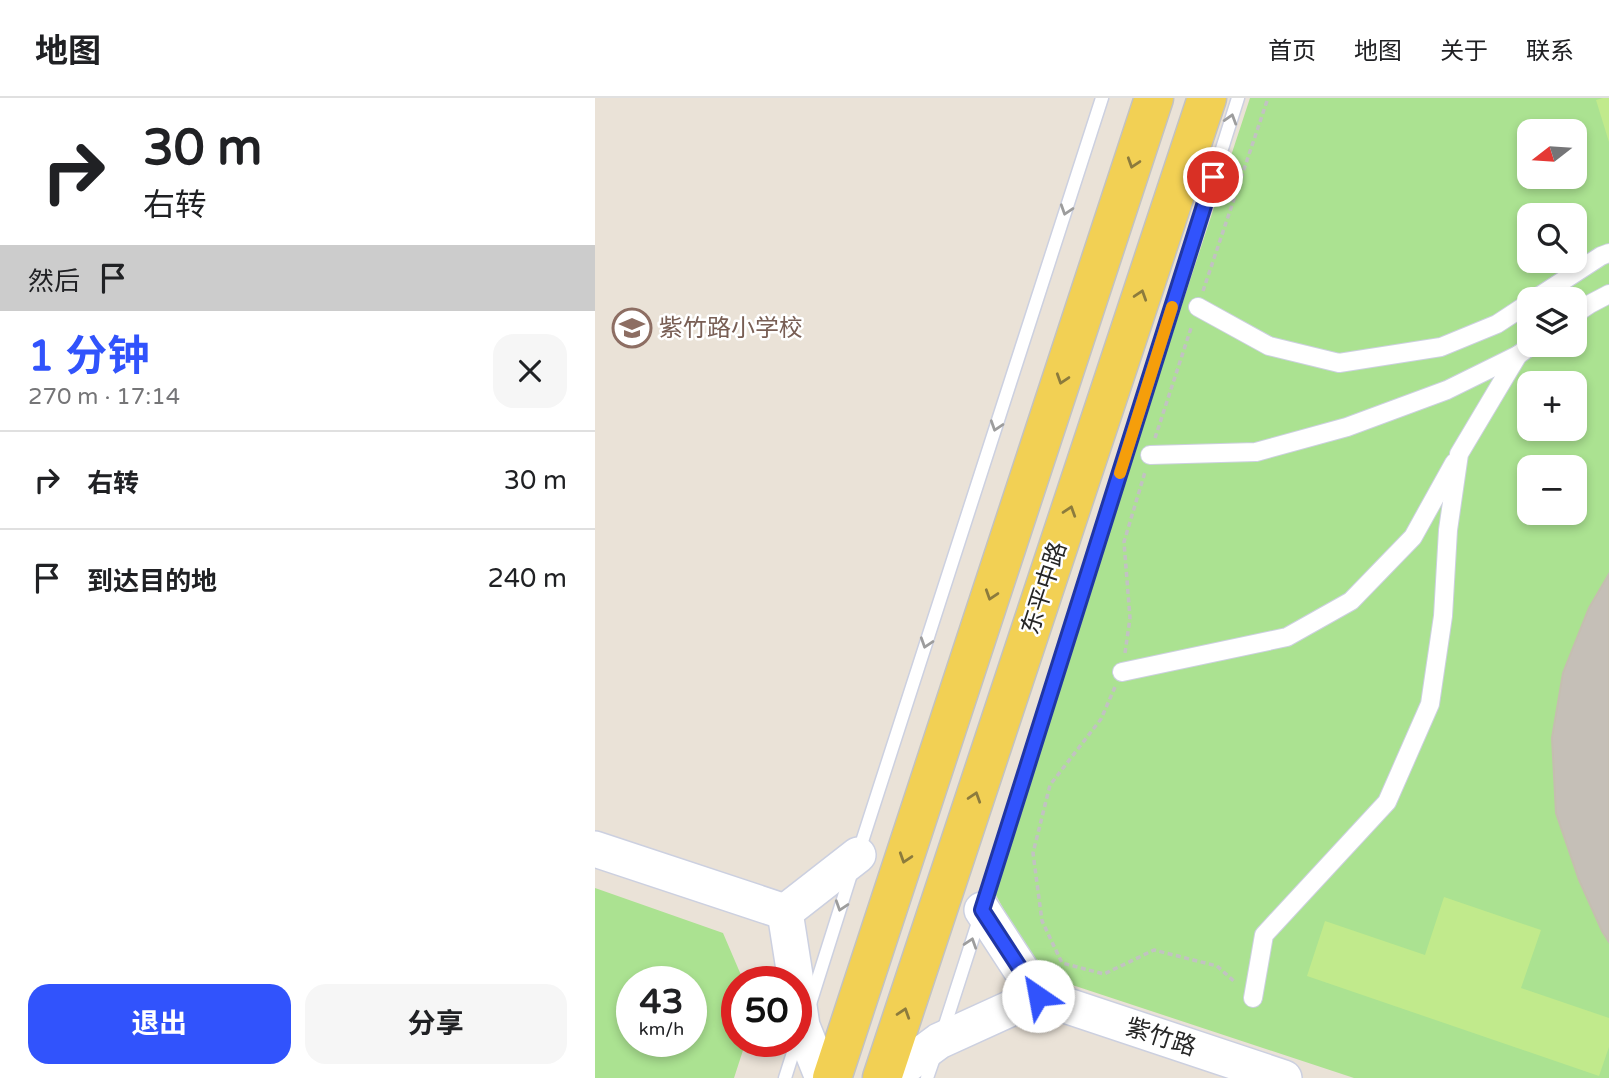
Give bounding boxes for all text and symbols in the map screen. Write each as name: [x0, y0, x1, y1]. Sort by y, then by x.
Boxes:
text: 地图: [35, 32, 101, 71]
text: 首页: [1268, 37, 1316, 66]
text: 地图: [1354, 37, 1402, 66]
text: 关于: [1440, 37, 1488, 66]
text: 联系: [1526, 37, 1574, 66]
one-way arrow: [1223, 113, 1237, 126]
text: 30 m: [143, 119, 262, 178]
north arrow: [1517, 119, 1587, 189]
map controls: [1517, 119, 1587, 525]
icon: right: [28, 126, 119, 217]
pin: [1183, 147, 1243, 207]
one-way arrow: [1127, 156, 1141, 168]
icon: arrive: [1194, 158, 1232, 196]
text: 右转: [143, 187, 207, 225]
one-way arrow: [1060, 203, 1074, 215]
button: search: [1517, 203, 1587, 273]
icon: arrive: [94, 259, 132, 297]
text: 然后: [28, 266, 80, 297]
button: layers: [1517, 287, 1587, 357]
one-way arrow: [1133, 290, 1147, 302]
school or university icon: 紫竹路小学校: [611, 307, 653, 349]
place label: 紫竹路小学校: [659, 314, 803, 343]
text: 1 分钟: [28, 331, 149, 382]
button: close: [493, 334, 567, 408]
button: +: [1517, 371, 1587, 441]
one-way arrow: [1056, 372, 1070, 385]
text: 270 m · 17:14: [28, 383, 180, 411]
one-way arrow: [990, 419, 1004, 432]
button: −: [1517, 455, 1587, 525]
icon: right: [28, 461, 66, 499]
text: 30 m: [504, 465, 567, 496]
text: 右转: [87, 468, 139, 499]
one-way arrow: [1062, 506, 1076, 518]
street label: 东平中路: [1016, 538, 1073, 638]
icon: arrive: [28, 559, 66, 597]
text: 240 m: [487, 563, 567, 594]
text: 到达目的地: [87, 566, 217, 597]
one-way arrow: [985, 588, 999, 601]
one-way arrow: [920, 636, 934, 648]
one-way arrow: [967, 792, 981, 804]
one-way arrow: [898, 851, 913, 863]
one-way arrow: [835, 899, 849, 911]
one-way arrow: [963, 938, 978, 950]
position arrow: [1001, 959, 1075, 1033]
speed limit sign: 50: [721, 966, 812, 1057]
text: 43: [640, 981, 683, 1023]
button: 退出: [28, 984, 291, 1064]
button: 分享: [305, 984, 567, 1064]
one-way arrow: [896, 1008, 910, 1020]
street label: 紫竹路: [1122, 1013, 1200, 1062]
text: km/h: [639, 1018, 684, 1040]

